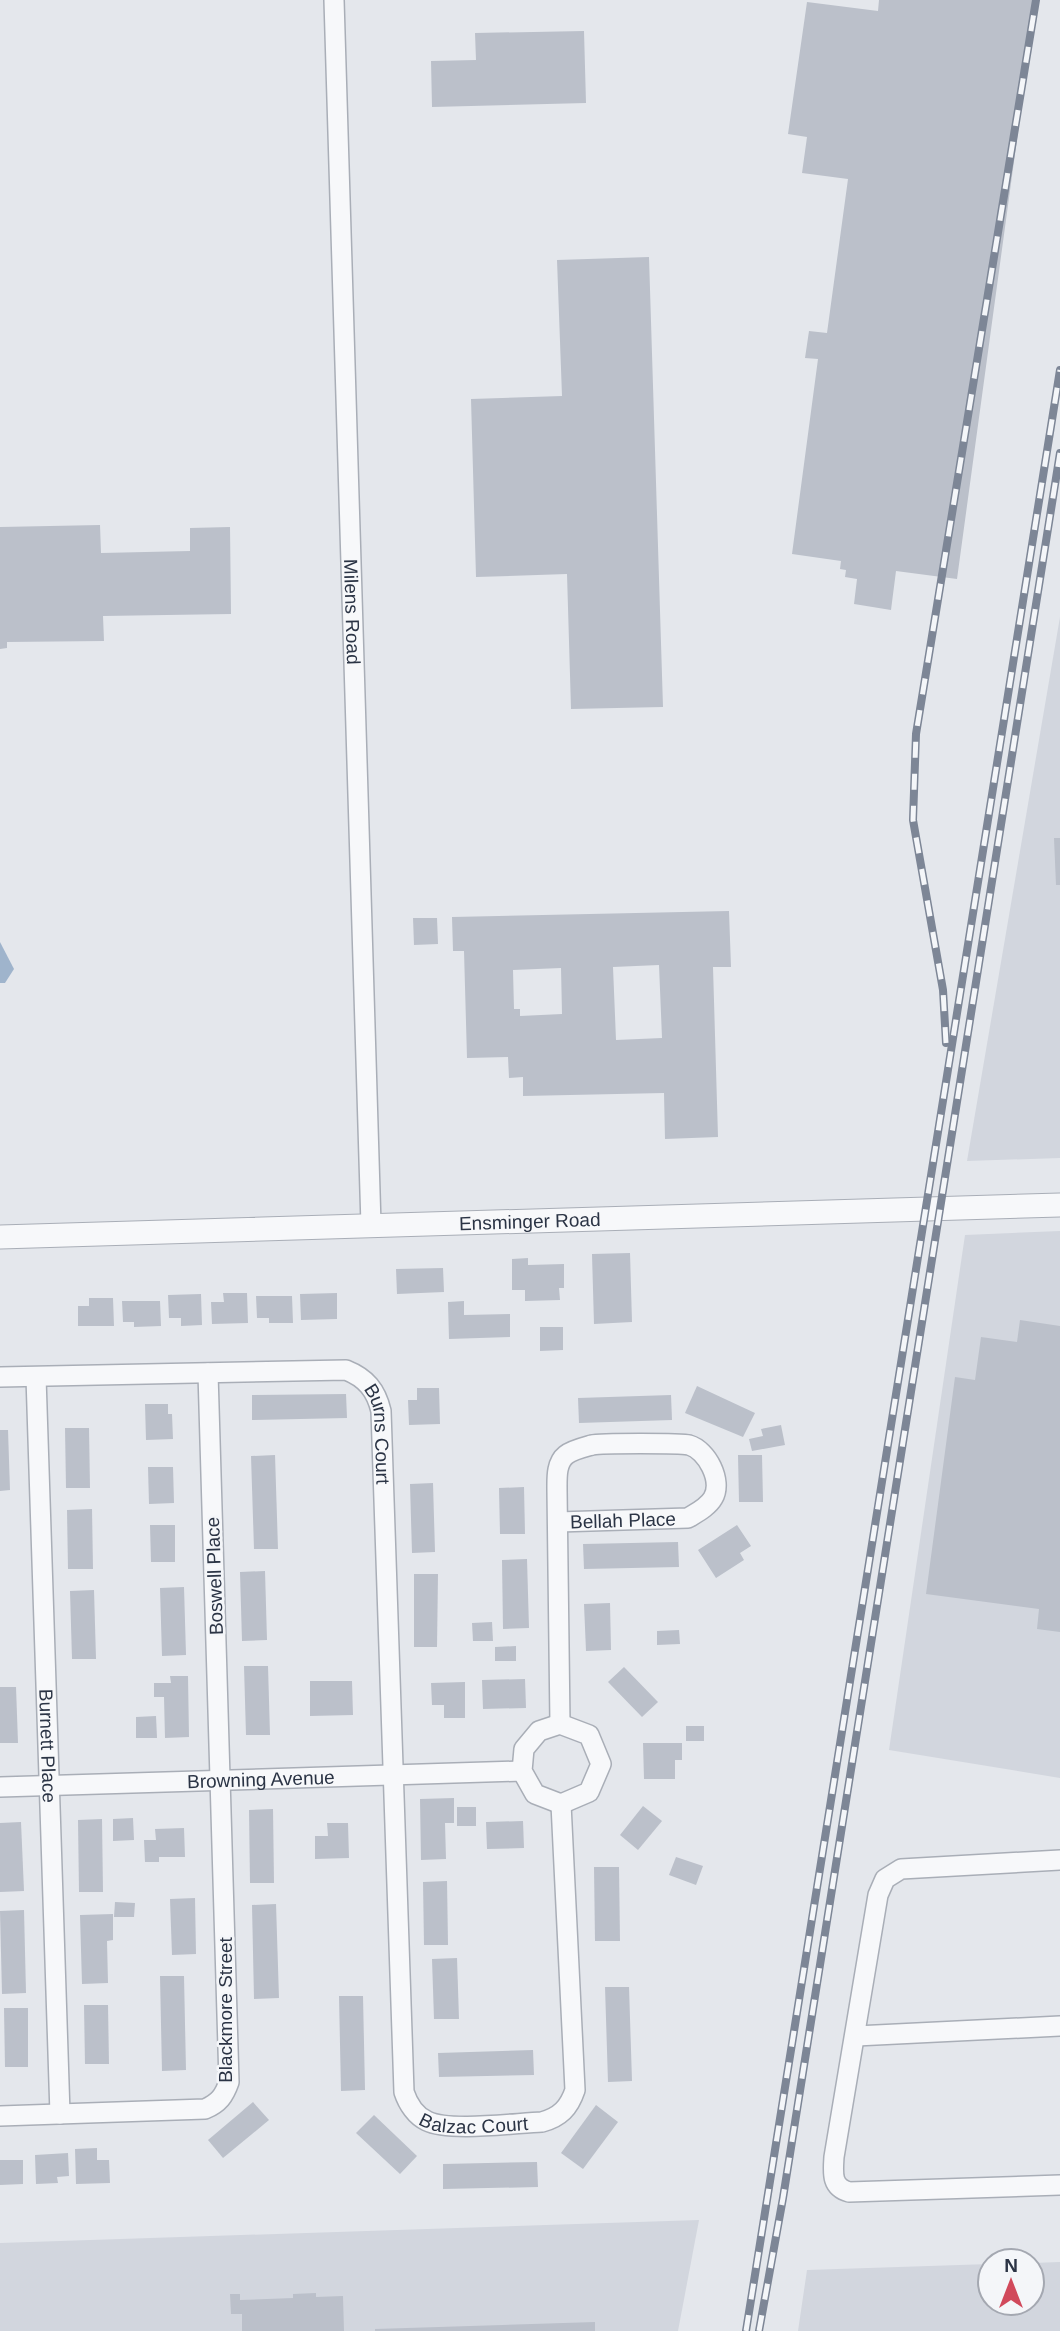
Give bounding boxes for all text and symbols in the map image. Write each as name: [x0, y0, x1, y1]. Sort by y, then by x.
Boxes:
street label: Milens Road: [340, 559, 364, 665]
street label: Ensminger Road: [459, 1209, 601, 1234]
street label: Burns Court: [360, 1380, 393, 1485]
street label: Bellah Place: [570, 1508, 676, 1533]
street label: Boswell Place: [202, 1517, 227, 1635]
street label: Burnett Place: [35, 1688, 60, 1803]
street label: Browning Avenue: [187, 1767, 335, 1792]
street label: Blackmore Street: [215, 1936, 236, 2083]
street label: Balzac Court: [416, 2109, 530, 2137]
north arrow: [976, 2247, 1046, 2317]
text: N: [1004, 2255, 1018, 2276]

